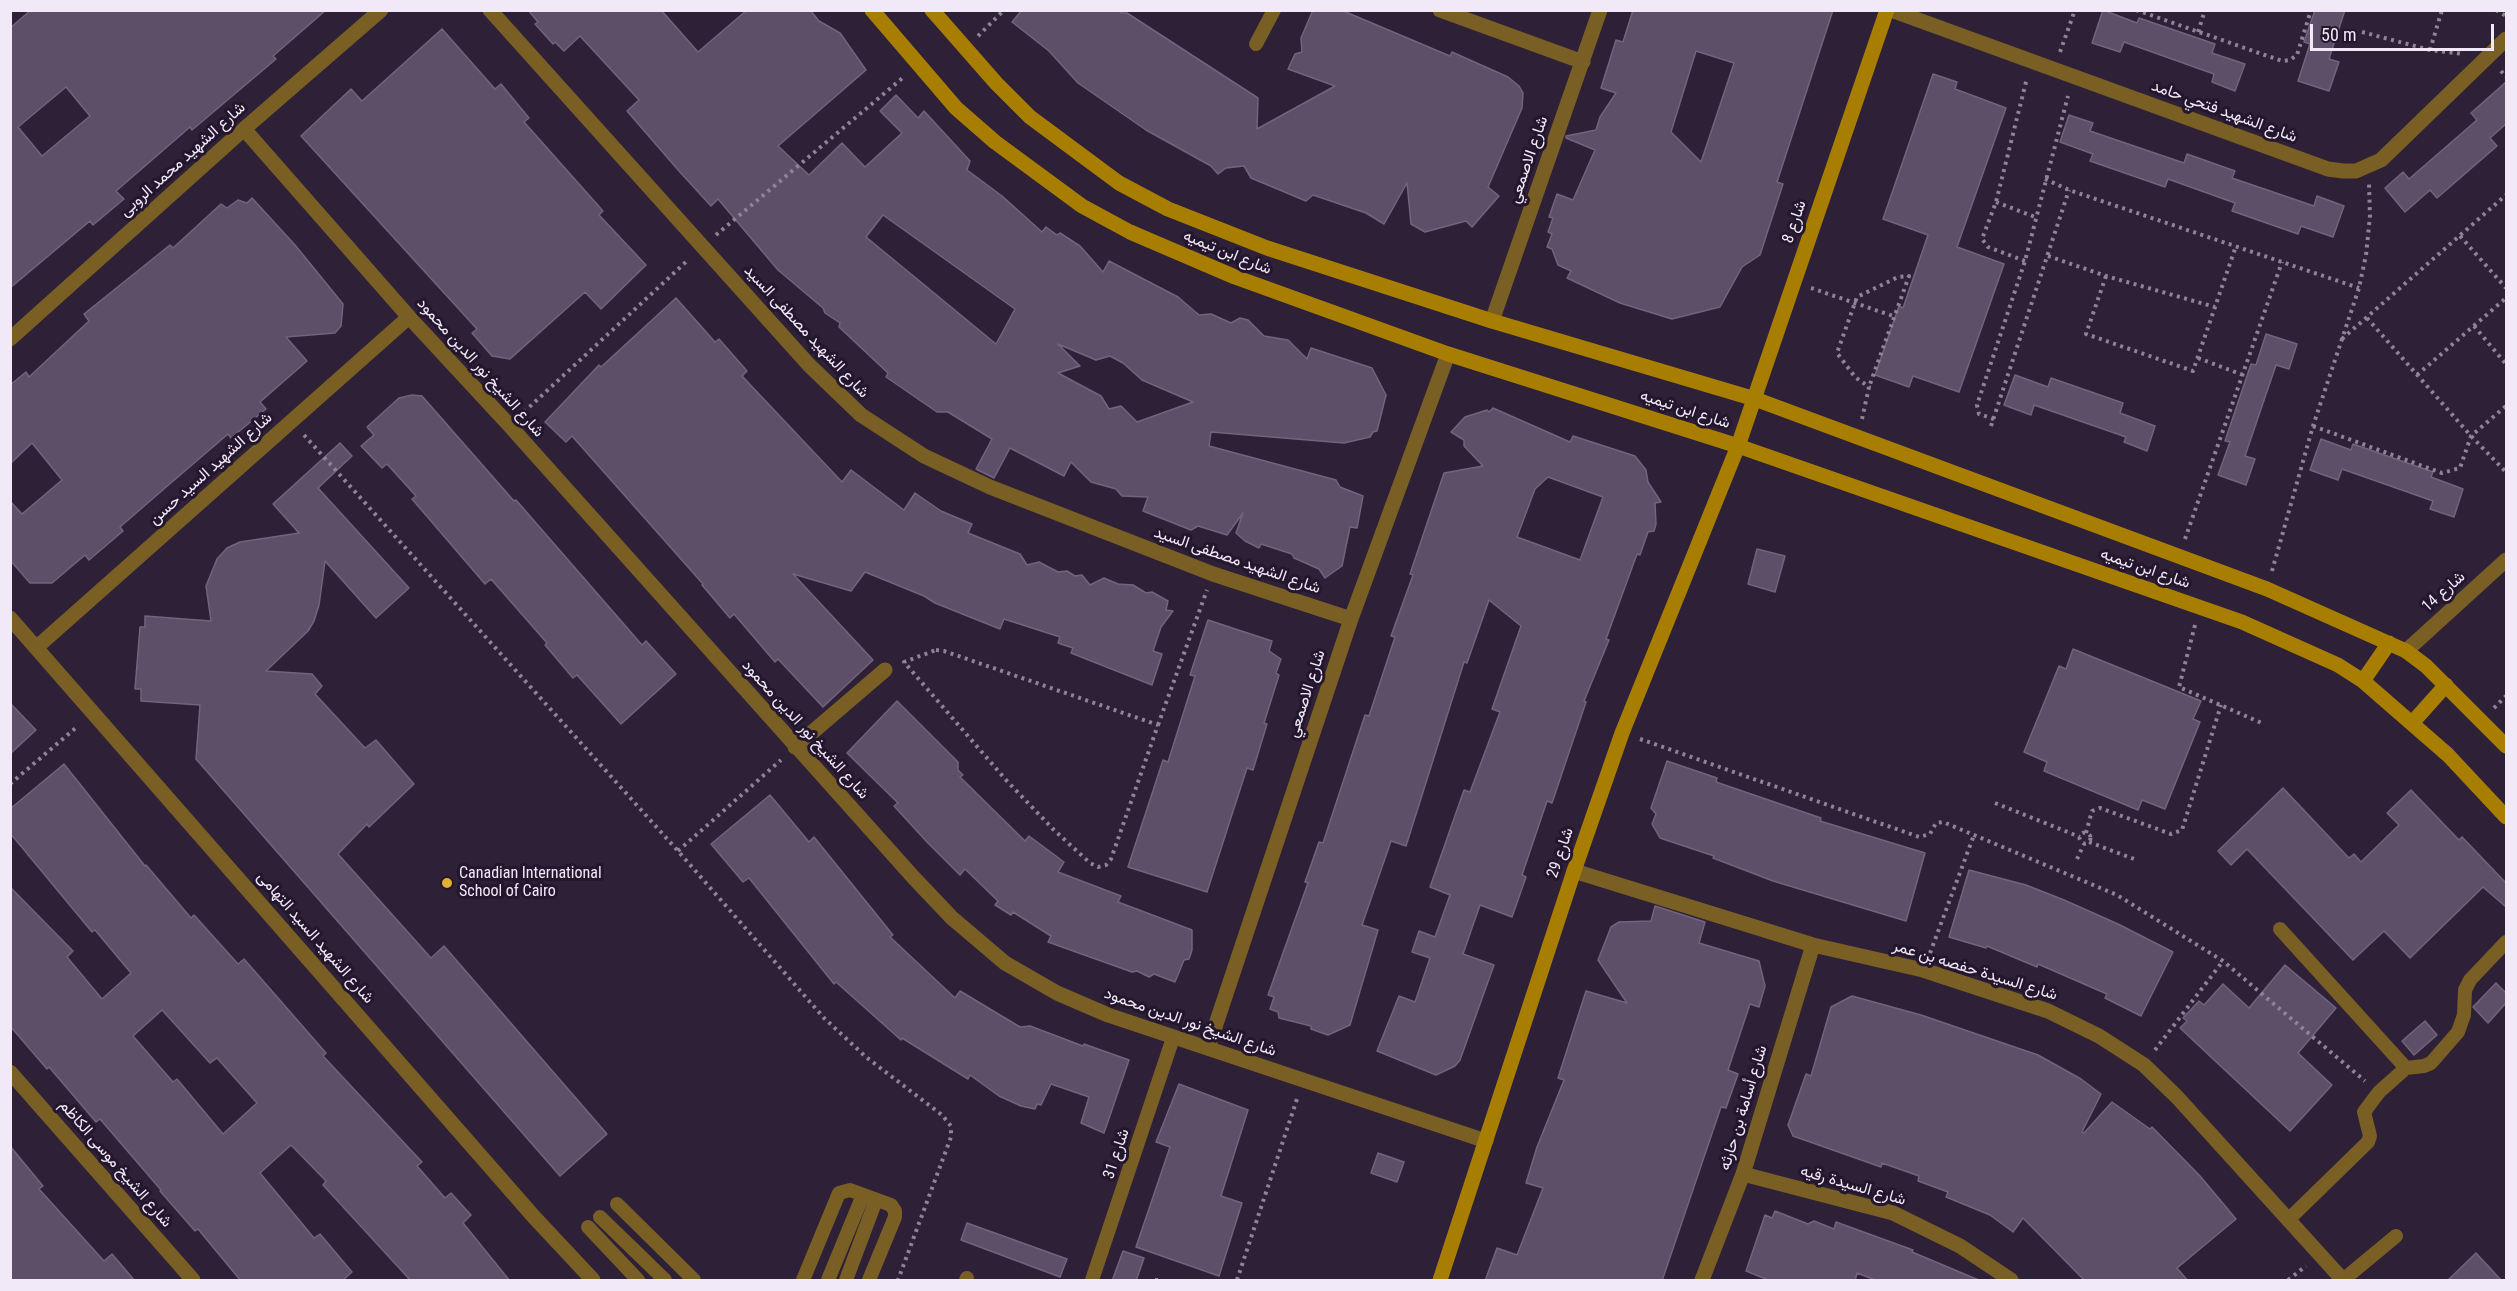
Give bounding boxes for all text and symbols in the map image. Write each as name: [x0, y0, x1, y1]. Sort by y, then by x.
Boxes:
scale bar: [2313, 12, 2498, 50]
text: 50 m: [2321, 24, 2356, 45]
street label: شارع الشهيد فتحي حامد: [2149, 77, 2299, 147]
street label: شارع الشهيد محمد الروبى: [116, 99, 250, 221]
street label: شارع الاصمعي: [1505, 114, 1553, 206]
street label: شارع 8: [1779, 198, 1811, 246]
street label: شارع ابن تيميه: [1180, 227, 1274, 279]
street label: شارع الشهيد مصطفى السيد: [739, 262, 873, 402]
street label: شارع الشيخ نور الدين محمود: [412, 294, 548, 442]
street label: شارع ابن تيميه: [1638, 386, 1732, 434]
street label: شارع الشهيد السيد حسن: [145, 409, 277, 529]
street label: شارع الشهيد مصطفى السيد: [1151, 523, 1323, 599]
street label: شارع ابن تيميه: [2098, 545, 2192, 593]
street label: شارع 14: [2418, 568, 2470, 616]
street label: شارع الاصمعي: [1284, 648, 1330, 740]
street label: شارع الشيخ نور الدين محمود: [737, 656, 873, 804]
street label: شارع 29: [1544, 825, 1578, 881]
place label: Canadian International School of Cairo: [459, 864, 602, 902]
street label: شارع الشهيد السيد التهامى: [252, 868, 378, 1008]
marker: Canadian International School of Cairo: [440, 876, 454, 890]
street label: شارع السيدة حفصه بن عمر: [1890, 937, 2060, 1005]
street label: شارع الشيخ نور الدين محمود: [1101, 984, 1279, 1062]
street label: شارع أسامة بن حارثه: [1716, 1043, 1772, 1173]
street label: شارع الشيخ موسى الكاظم: [54, 1096, 176, 1232]
street label: شارع 31: [1100, 1126, 1134, 1182]
street label: شارع السيدة رقيه: [1798, 1162, 1908, 1210]

